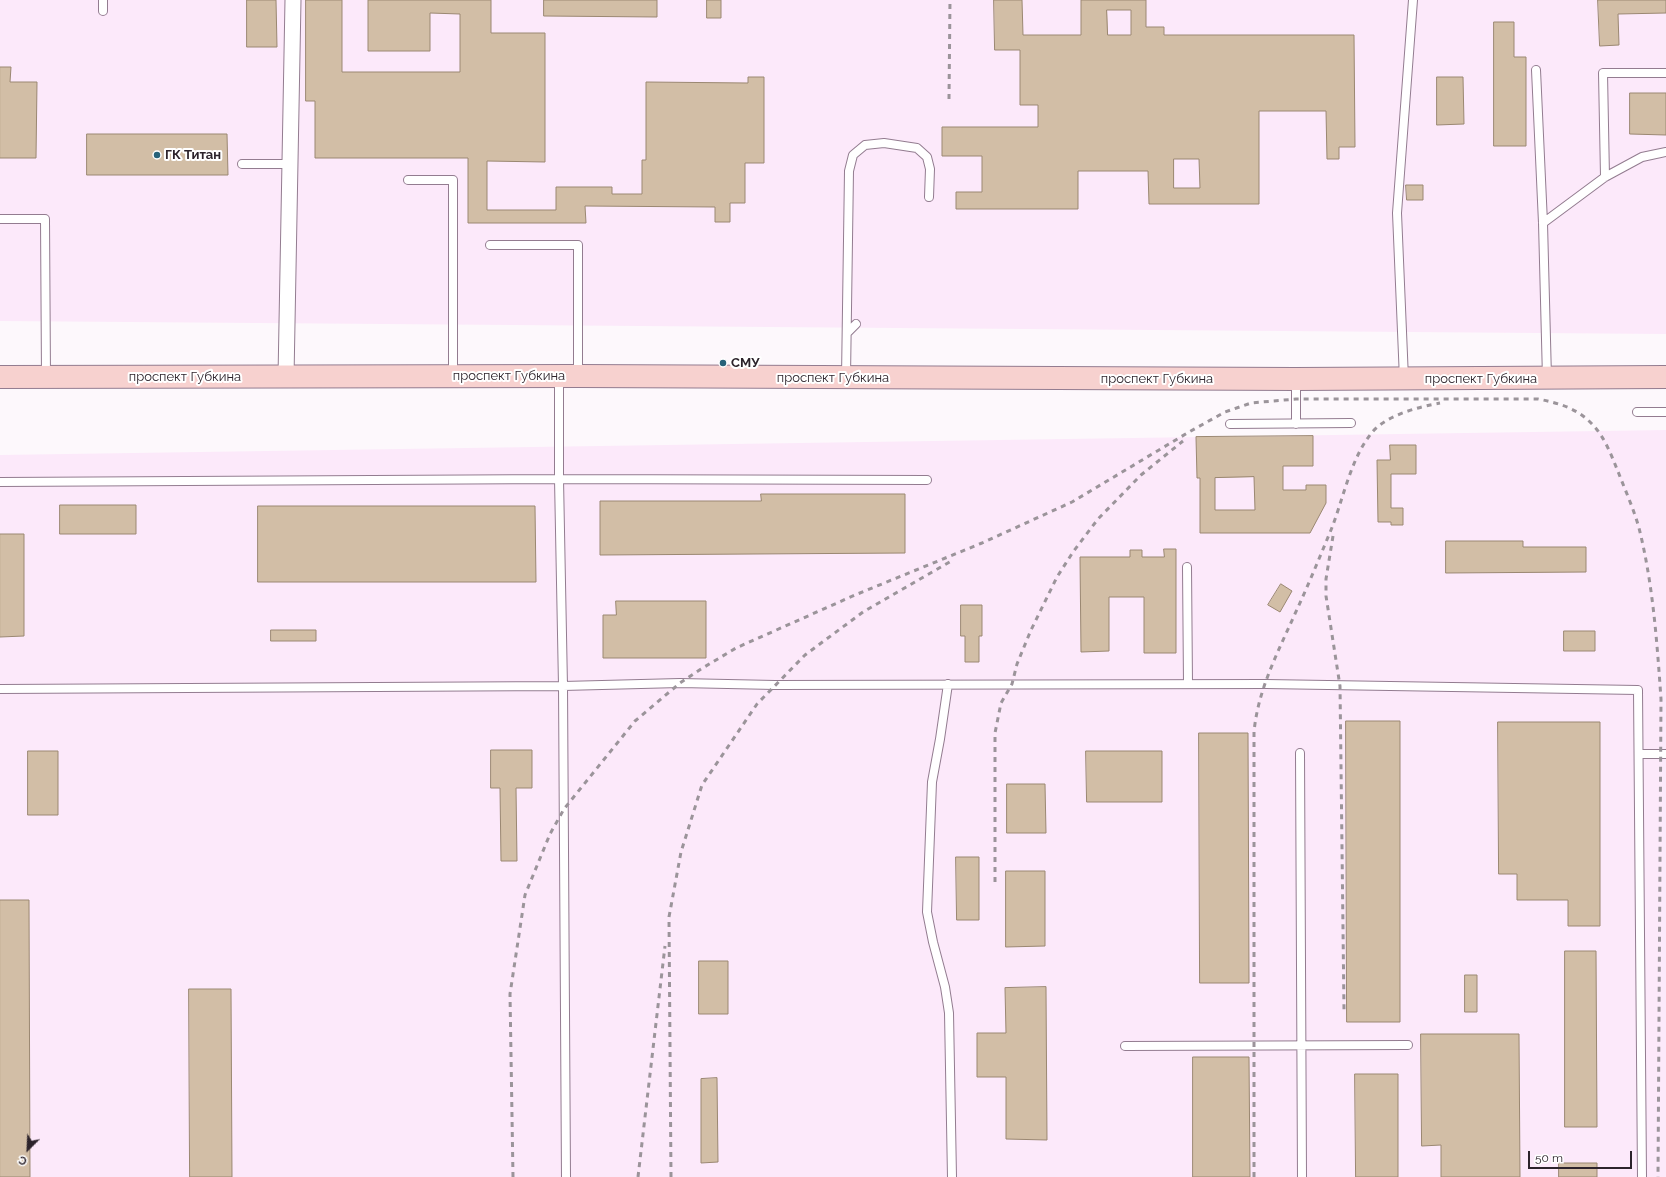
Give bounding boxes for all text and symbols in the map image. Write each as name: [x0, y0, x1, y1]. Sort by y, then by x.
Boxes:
place label: ГК Титан: [165, 147, 221, 163]
marker: ГК Титан: [152, 150, 162, 160]
place label: СМУ: [731, 355, 759, 371]
marker: СМУ: [718, 358, 728, 368]
street label: проспект Губкина: [453, 368, 565, 384]
street label: проспект Губкина: [129, 369, 241, 385]
street label: проспект Губкина: [777, 370, 889, 386]
street label: проспект Губкина: [1101, 371, 1213, 387]
street label: проспект Губкина: [1425, 371, 1537, 387]
north arrow: [8, 1129, 48, 1169]
scale bar: [1530, 1143, 1634, 1169]
text: 50 m: [1535, 1151, 1563, 1165]
text: С: [17, 1153, 29, 1168]

